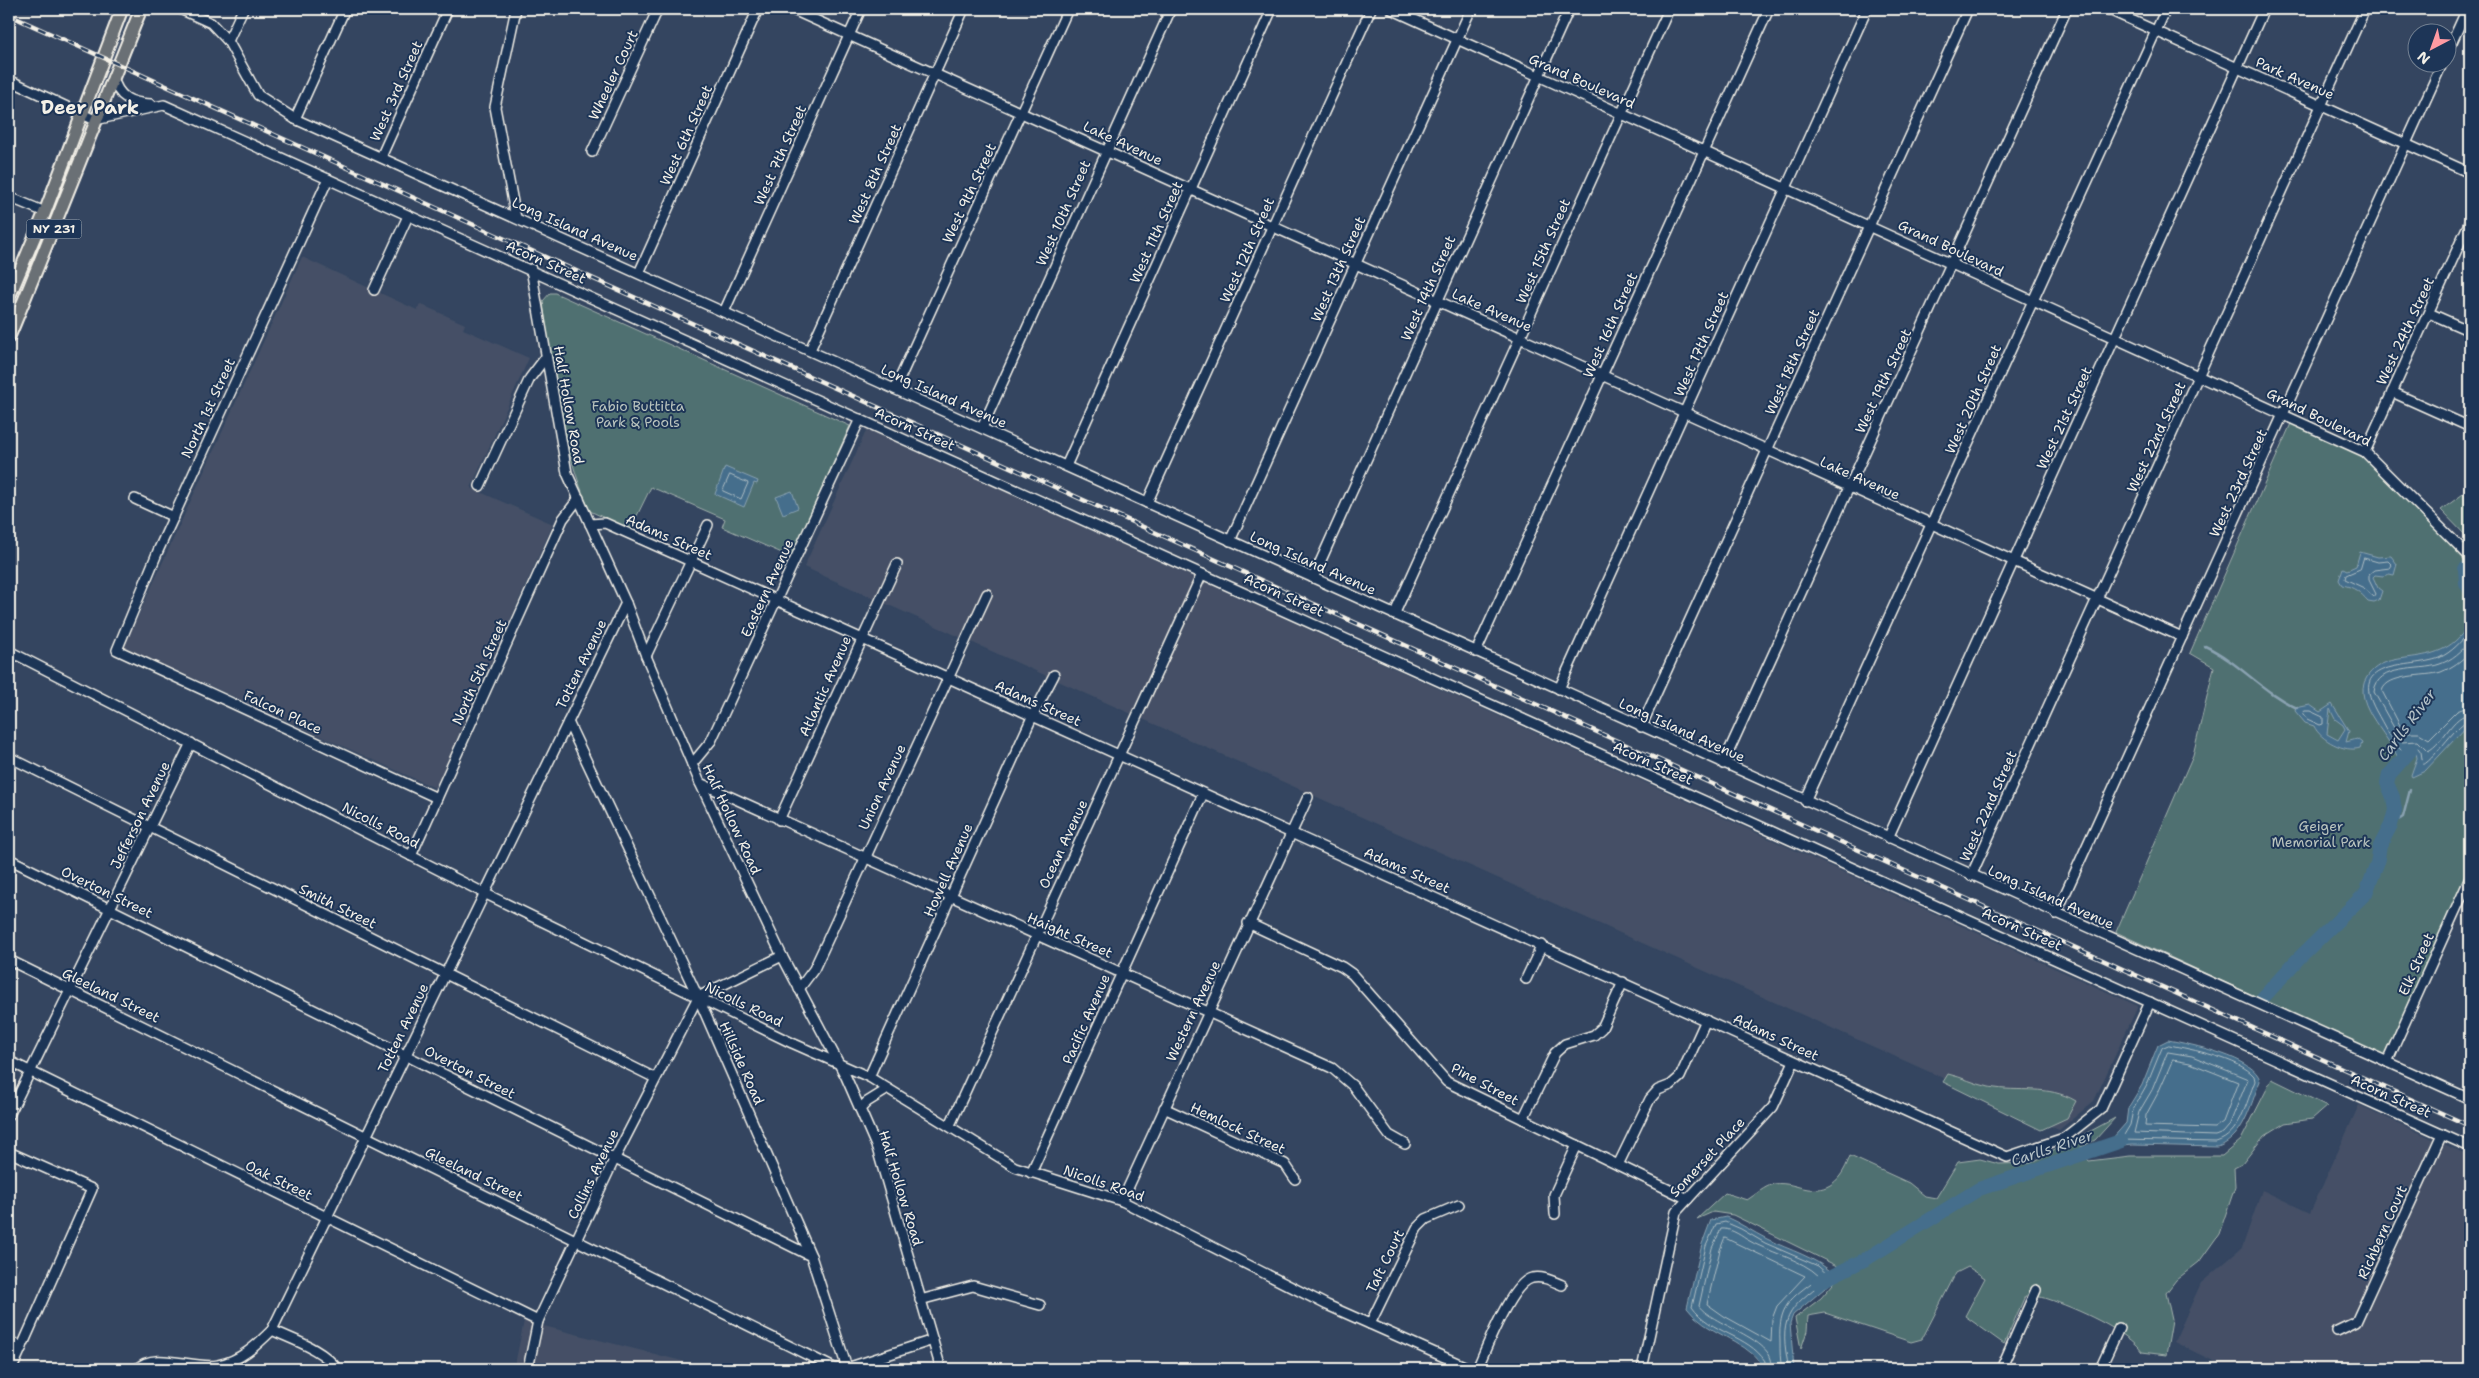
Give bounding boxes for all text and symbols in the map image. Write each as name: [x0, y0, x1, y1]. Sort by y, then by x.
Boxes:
north arrow: [2406, 22, 2456, 72]
street label: Wheeler Court: [584, 27, 642, 123]
street label: West 3rd Street: [366, 38, 426, 144]
text: N: [2413, 47, 2434, 68]
street label: Grand Boulevard: [1526, 50, 1638, 113]
street label: Park Avenue: [2253, 53, 2337, 103]
street label: West 6th Street: [656, 82, 716, 188]
district label: Deer Park: [41, 95, 139, 120]
street label: West 7th Street: [750, 102, 810, 208]
street label: Lake Avenue: [1080, 117, 1166, 169]
street label: West 8th Street: [845, 121, 905, 227]
street label: West 9th Street: [938, 140, 1000, 246]
street label: West 10th Street: [1032, 157, 1094, 269]
street label: West 11th Street: [1125, 178, 1187, 286]
street label: Long Island Avenue: [509, 193, 641, 265]
street label: West 12th Street: [1216, 195, 1278, 305]
street label: West 15th Street: [1512, 196, 1574, 306]
street label: West 13th Street: [1307, 213, 1369, 325]
street label: Grand Boulevard: [1895, 216, 2007, 280]
road number: NY 231: [27, 220, 82, 238]
street label: West 14th Street: [1397, 232, 1459, 344]
street label: Acorn Street: [503, 236, 589, 288]
street label: West 16th Street: [1579, 269, 1641, 381]
street label: West 24th Street: [2372, 274, 2438, 388]
street label: Lake Avenue: [1449, 284, 1535, 336]
street label: West 17th Street: [1670, 289, 1732, 399]
street label: West 18th Street: [1761, 306, 1823, 418]
street label: West 19th Street: [1851, 326, 1915, 436]
street label: West 20th Street: [1941, 341, 2005, 457]
street label: Half Hollow Road: [550, 344, 588, 466]
street label: North 1st Street: [177, 355, 239, 461]
street label: Long Island Avenue: [878, 360, 1010, 432]
street label: West 21st Street: [2032, 364, 2096, 472]
street label: West 22nd Street: [2122, 379, 2190, 495]
street label: Grand Boulevard: [2264, 384, 2374, 450]
park label: Fabio Buttitta Park & Pools: [592, 397, 685, 431]
street label: Acorn Street: [872, 403, 958, 455]
street label: West 23rd Street: [2205, 426, 2271, 540]
street label: Lake Avenue: [1817, 452, 1903, 504]
street label: Adams Street: [623, 510, 715, 564]
street label: Long Island Avenue: [1247, 527, 1379, 599]
street label: Eastern Avenue: [736, 536, 798, 640]
street label: Acorn Street: [1241, 569, 1327, 621]
street label: North 5th Street: [448, 616, 510, 728]
street label: Totten Avenue: [552, 616, 610, 712]
street label: Atlantic Avenue: [795, 633, 855, 739]
street label: Adams Street: [992, 676, 1084, 730]
water label: Carlls River: [2373, 684, 2441, 765]
street label: Falcon Place: [241, 686, 325, 738]
street label: Long Island Avenue: [1616, 694, 1748, 766]
street label: Acorn Street: [1610, 737, 1696, 789]
street label: Union Avenue: [854, 741, 910, 833]
street label: West 22nd Street: [1955, 748, 2021, 864]
street label: Jefferson Avenue: [106, 758, 174, 872]
street label: Half Hollow Road: [699, 761, 766, 877]
street label: Ocean Avenue: [1035, 797, 1091, 891]
street label: Nicolls Road: [339, 798, 423, 852]
park label: Geiger Memorial Park: [2271, 817, 2371, 851]
street label: Howell Avenue: [919, 820, 977, 920]
street label: Adams Street: [1361, 843, 1453, 897]
street label: Long Island Avenue: [1985, 861, 2117, 933]
street label: Overton Street: [58, 862, 156, 922]
street label: Smith Street: [296, 880, 380, 932]
street label: Acorn Street: [1979, 903, 2065, 955]
street label: Haight Street: [1024, 908, 1116, 962]
street label: Elk Street: [2394, 930, 2438, 998]
street label: Western Avenue: [1162, 958, 1224, 1064]
street label: Gleeland Street: [59, 964, 163, 1026]
street label: Pacific Avenue: [1058, 971, 1114, 1067]
street label: Nicolls Road: [702, 977, 786, 1031]
street label: Totten Avenue: [374, 980, 432, 1076]
street label: Adams Street: [1730, 1009, 1822, 1065]
street label: Hillside Road: [716, 1019, 768, 1108]
street label: Overton Street: [421, 1041, 519, 1103]
street label: Pine Street: [1448, 1059, 1522, 1109]
street label: Acorn Street: [2348, 1070, 2434, 1122]
street label: Hemlock Street: [1187, 1098, 1289, 1158]
street label: Somerset Place: [1665, 1113, 1749, 1201]
water label: Carlls River: [2008, 1125, 2096, 1171]
street label: Collins Avenue: [563, 1126, 623, 1222]
street label: Half Hollow Road: [875, 1128, 927, 1248]
street label: Gleeland Street: [422, 1143, 526, 1205]
street label: Oak Street: [242, 1156, 316, 1204]
street label: Nicolls Road: [1061, 1161, 1147, 1205]
street label: Richbern Court: [2353, 1182, 2411, 1282]
street label: Taft Court: [1362, 1226, 1408, 1296]

